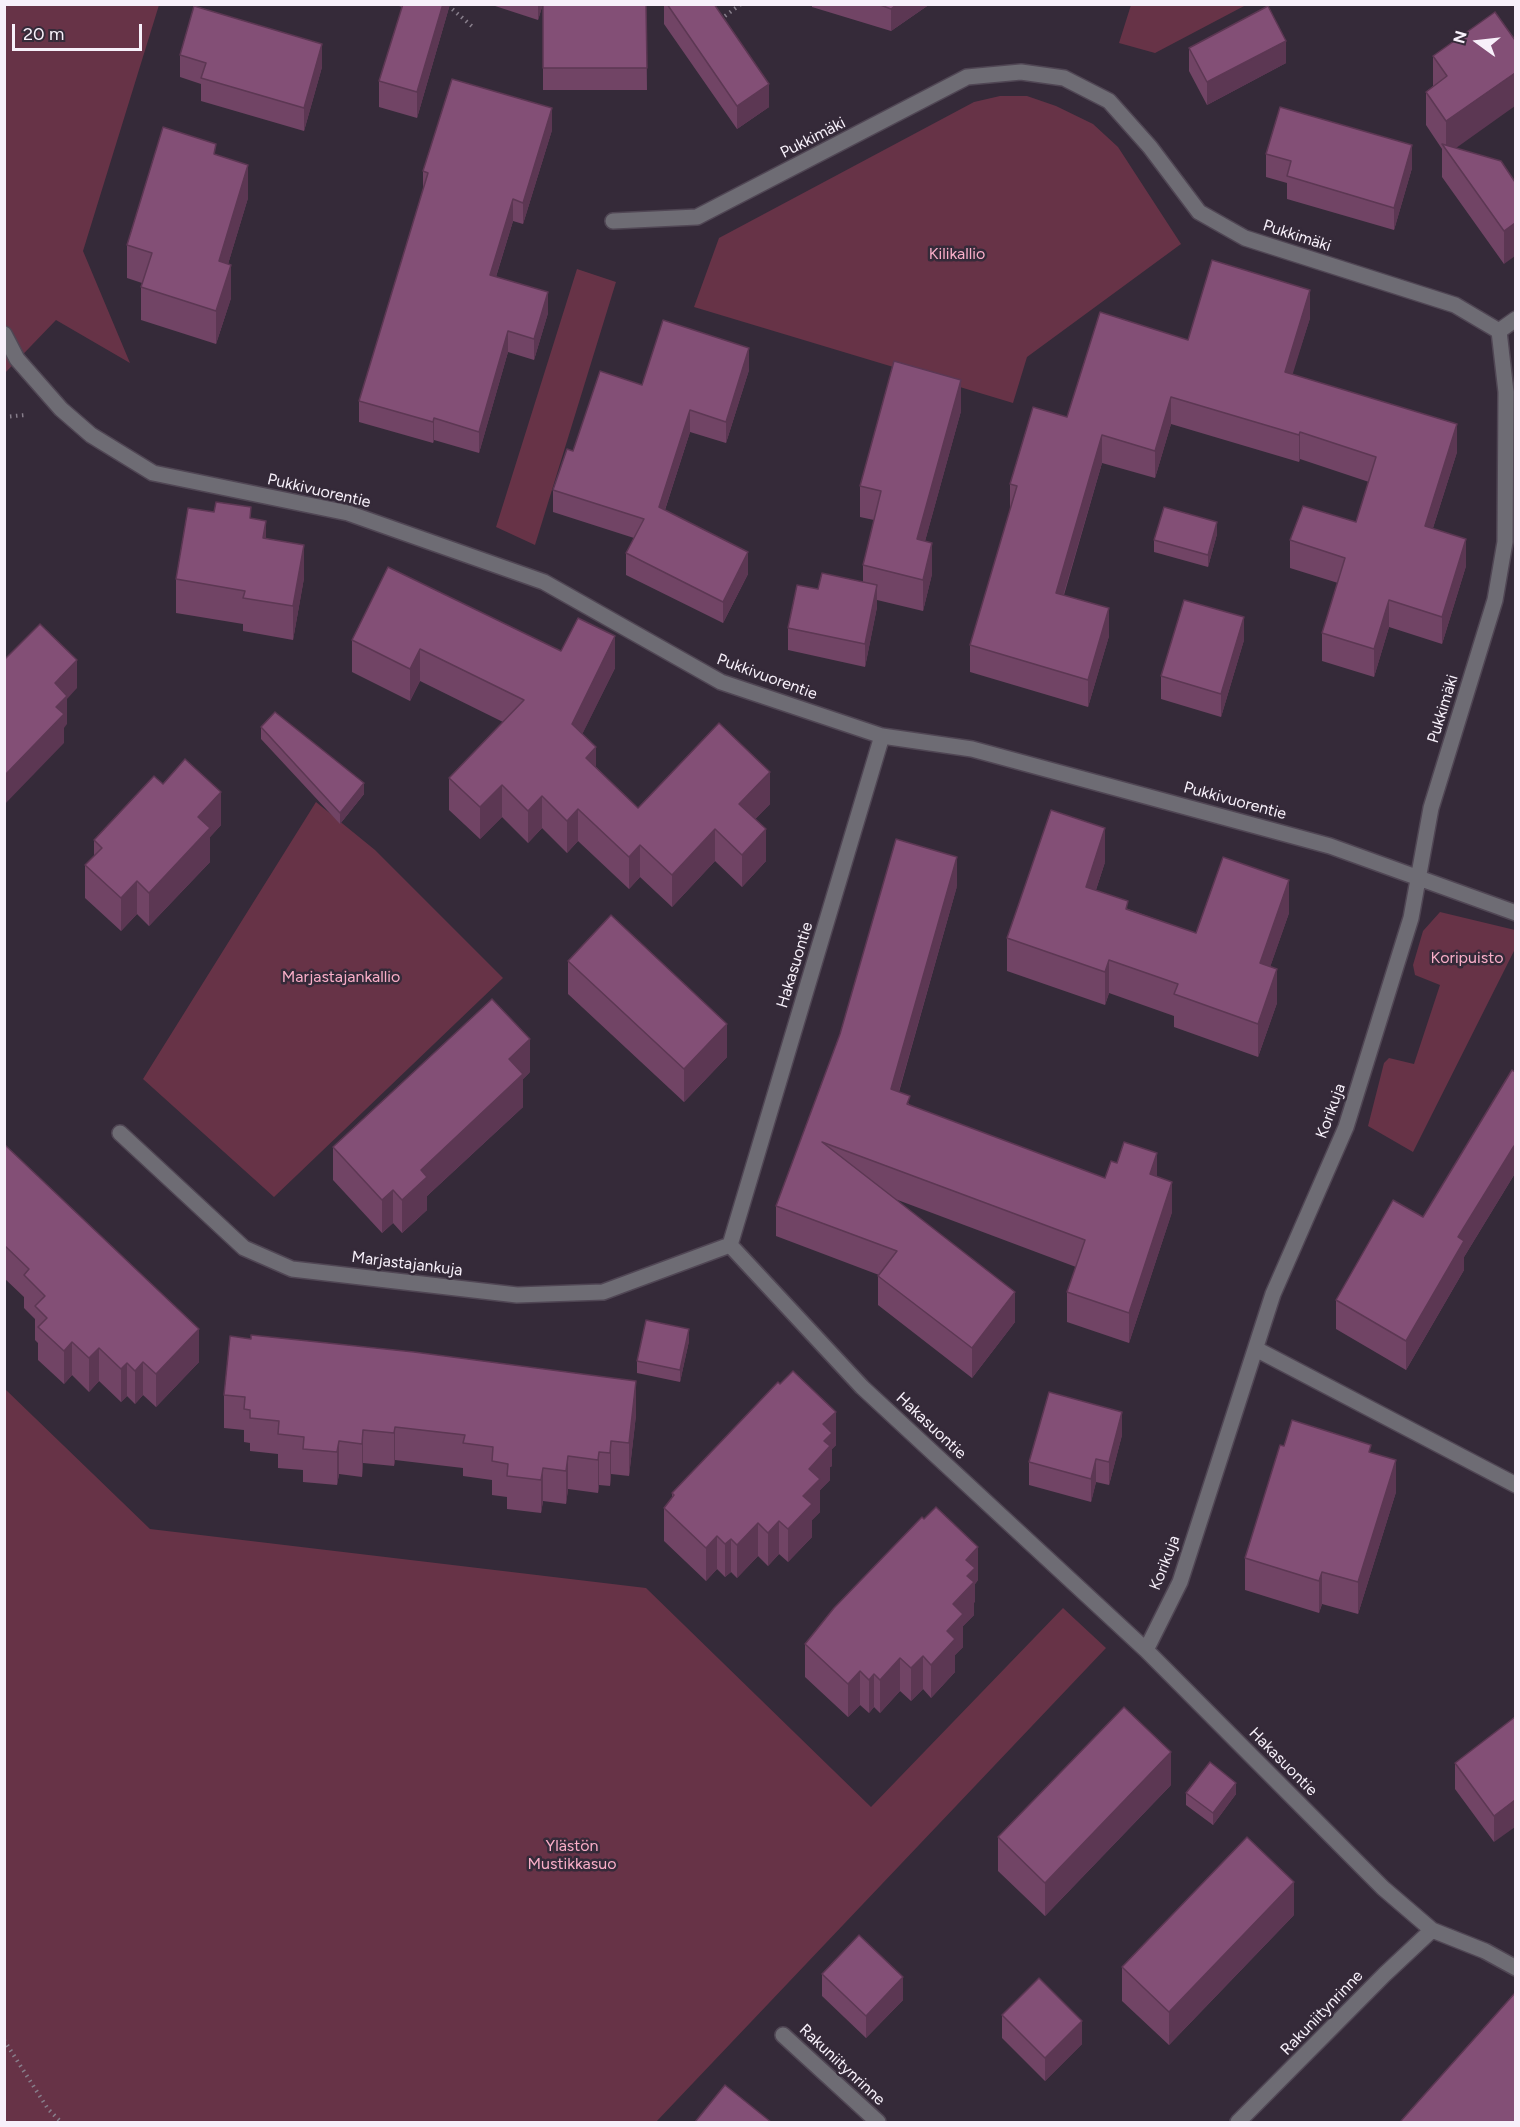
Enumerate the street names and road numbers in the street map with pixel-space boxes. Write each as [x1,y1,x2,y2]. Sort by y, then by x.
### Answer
street label: Pukkimäki [777,113,849,163]
street label: Pukkimäki [1260,216,1334,256]
street label: Pukkivuorentie [265,470,373,512]
street label: Pukkivuorentie [714,650,820,704]
street label: Pukkimäki [1424,672,1462,746]
street label: Pukkivuorentie [1182,778,1288,824]
street label: Hakasuontie [773,920,817,1010]
street label: Korikuja [1312,1081,1350,1141]
street label: Marjastajankuja [350,1248,464,1280]
street label: Hakasuontie [892,1389,970,1463]
street label: Korikuja [1146,1533,1184,1593]
street label: Hakasuontie [1245,1724,1321,1800]
street label: Rakuniitynrinne [1277,1967,1367,2059]
street label: Rakuniitynrinne [795,2020,889,2110]

